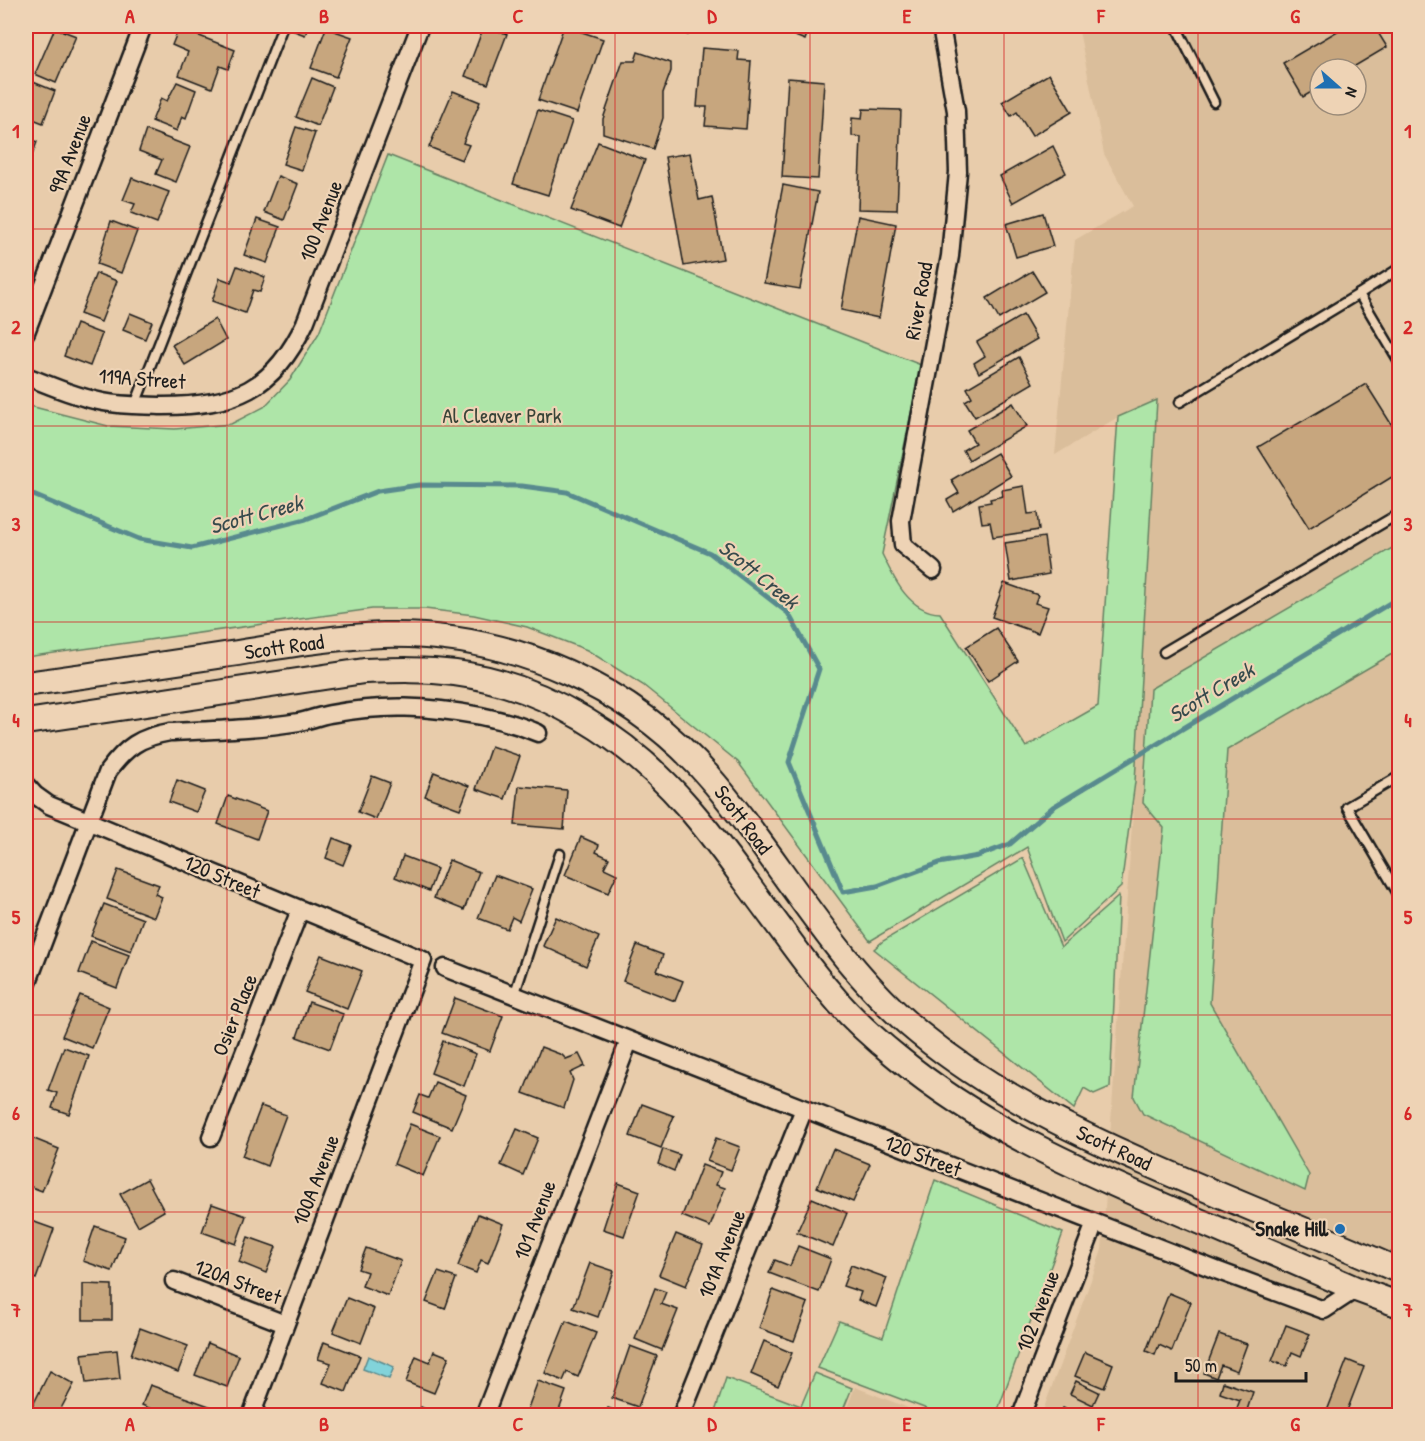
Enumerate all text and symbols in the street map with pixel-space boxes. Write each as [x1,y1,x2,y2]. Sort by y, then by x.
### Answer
text: A [125,2,135,29]
text: B [319,2,329,29]
text: C [513,2,524,29]
text: D [707,2,717,29]
text: E [903,2,912,29]
text: F [1096,2,1106,29]
text: G [1290,2,1300,29]
north arrow [1308,57,1368,117]
text: N [1340,84,1364,101]
street label: 99A Avenue [41,110,98,198]
text: 1 [12,117,20,144]
text: 1 [1404,117,1412,144]
street label: 100 Avenue [292,176,349,265]
street label: River Road [897,260,940,342]
text: 2 [11,313,21,340]
text: 2 [1403,313,1413,340]
street label: 119A Street [98,361,187,396]
park label: Al Cleaver Park [442,401,562,430]
water label: Scott Creek [206,487,307,541]
text: 3 [12,510,21,537]
text: 3 [1404,510,1413,537]
water label: Scott Creek [713,532,807,617]
street label: Scott Road [242,627,326,666]
water label: Scott Creek [1163,654,1261,729]
text: 4 [12,706,20,733]
text: 4 [1404,706,1412,733]
street label: Scott Road [708,779,779,860]
street label: 120 Street [179,847,266,906]
text: 5 [12,903,21,930]
text: 5 [1404,903,1413,930]
street label: Osier Place [205,969,264,1060]
text: 6 [12,1099,20,1126]
text: 6 [1404,1099,1412,1126]
street label: Scott Road [1072,1118,1157,1178]
street label: 120 Street [880,1128,967,1184]
street label: 100A Avenue [285,1130,346,1229]
street label: 101 Avenue [506,1176,563,1264]
street label: 101A Avenue [691,1205,752,1302]
place label: Snake Hill [1255,1214,1329,1243]
marker: Snake Hill [1333,1222,1347,1236]
street label: 120A Street [191,1252,286,1312]
street label: 102 Avenue [1009,1266,1066,1356]
text: 7 [10,1296,21,1323]
text: 7 [1402,1296,1413,1323]
scale bar [1176,1345,1306,1383]
text: 50 m [1185,1353,1217,1378]
text: A [125,1410,135,1437]
text: B [319,1410,329,1437]
text: C [513,1410,524,1437]
text: D [707,1410,717,1437]
text: E [903,1410,912,1437]
text: F [1096,1410,1106,1437]
text: G [1290,1410,1300,1437]

